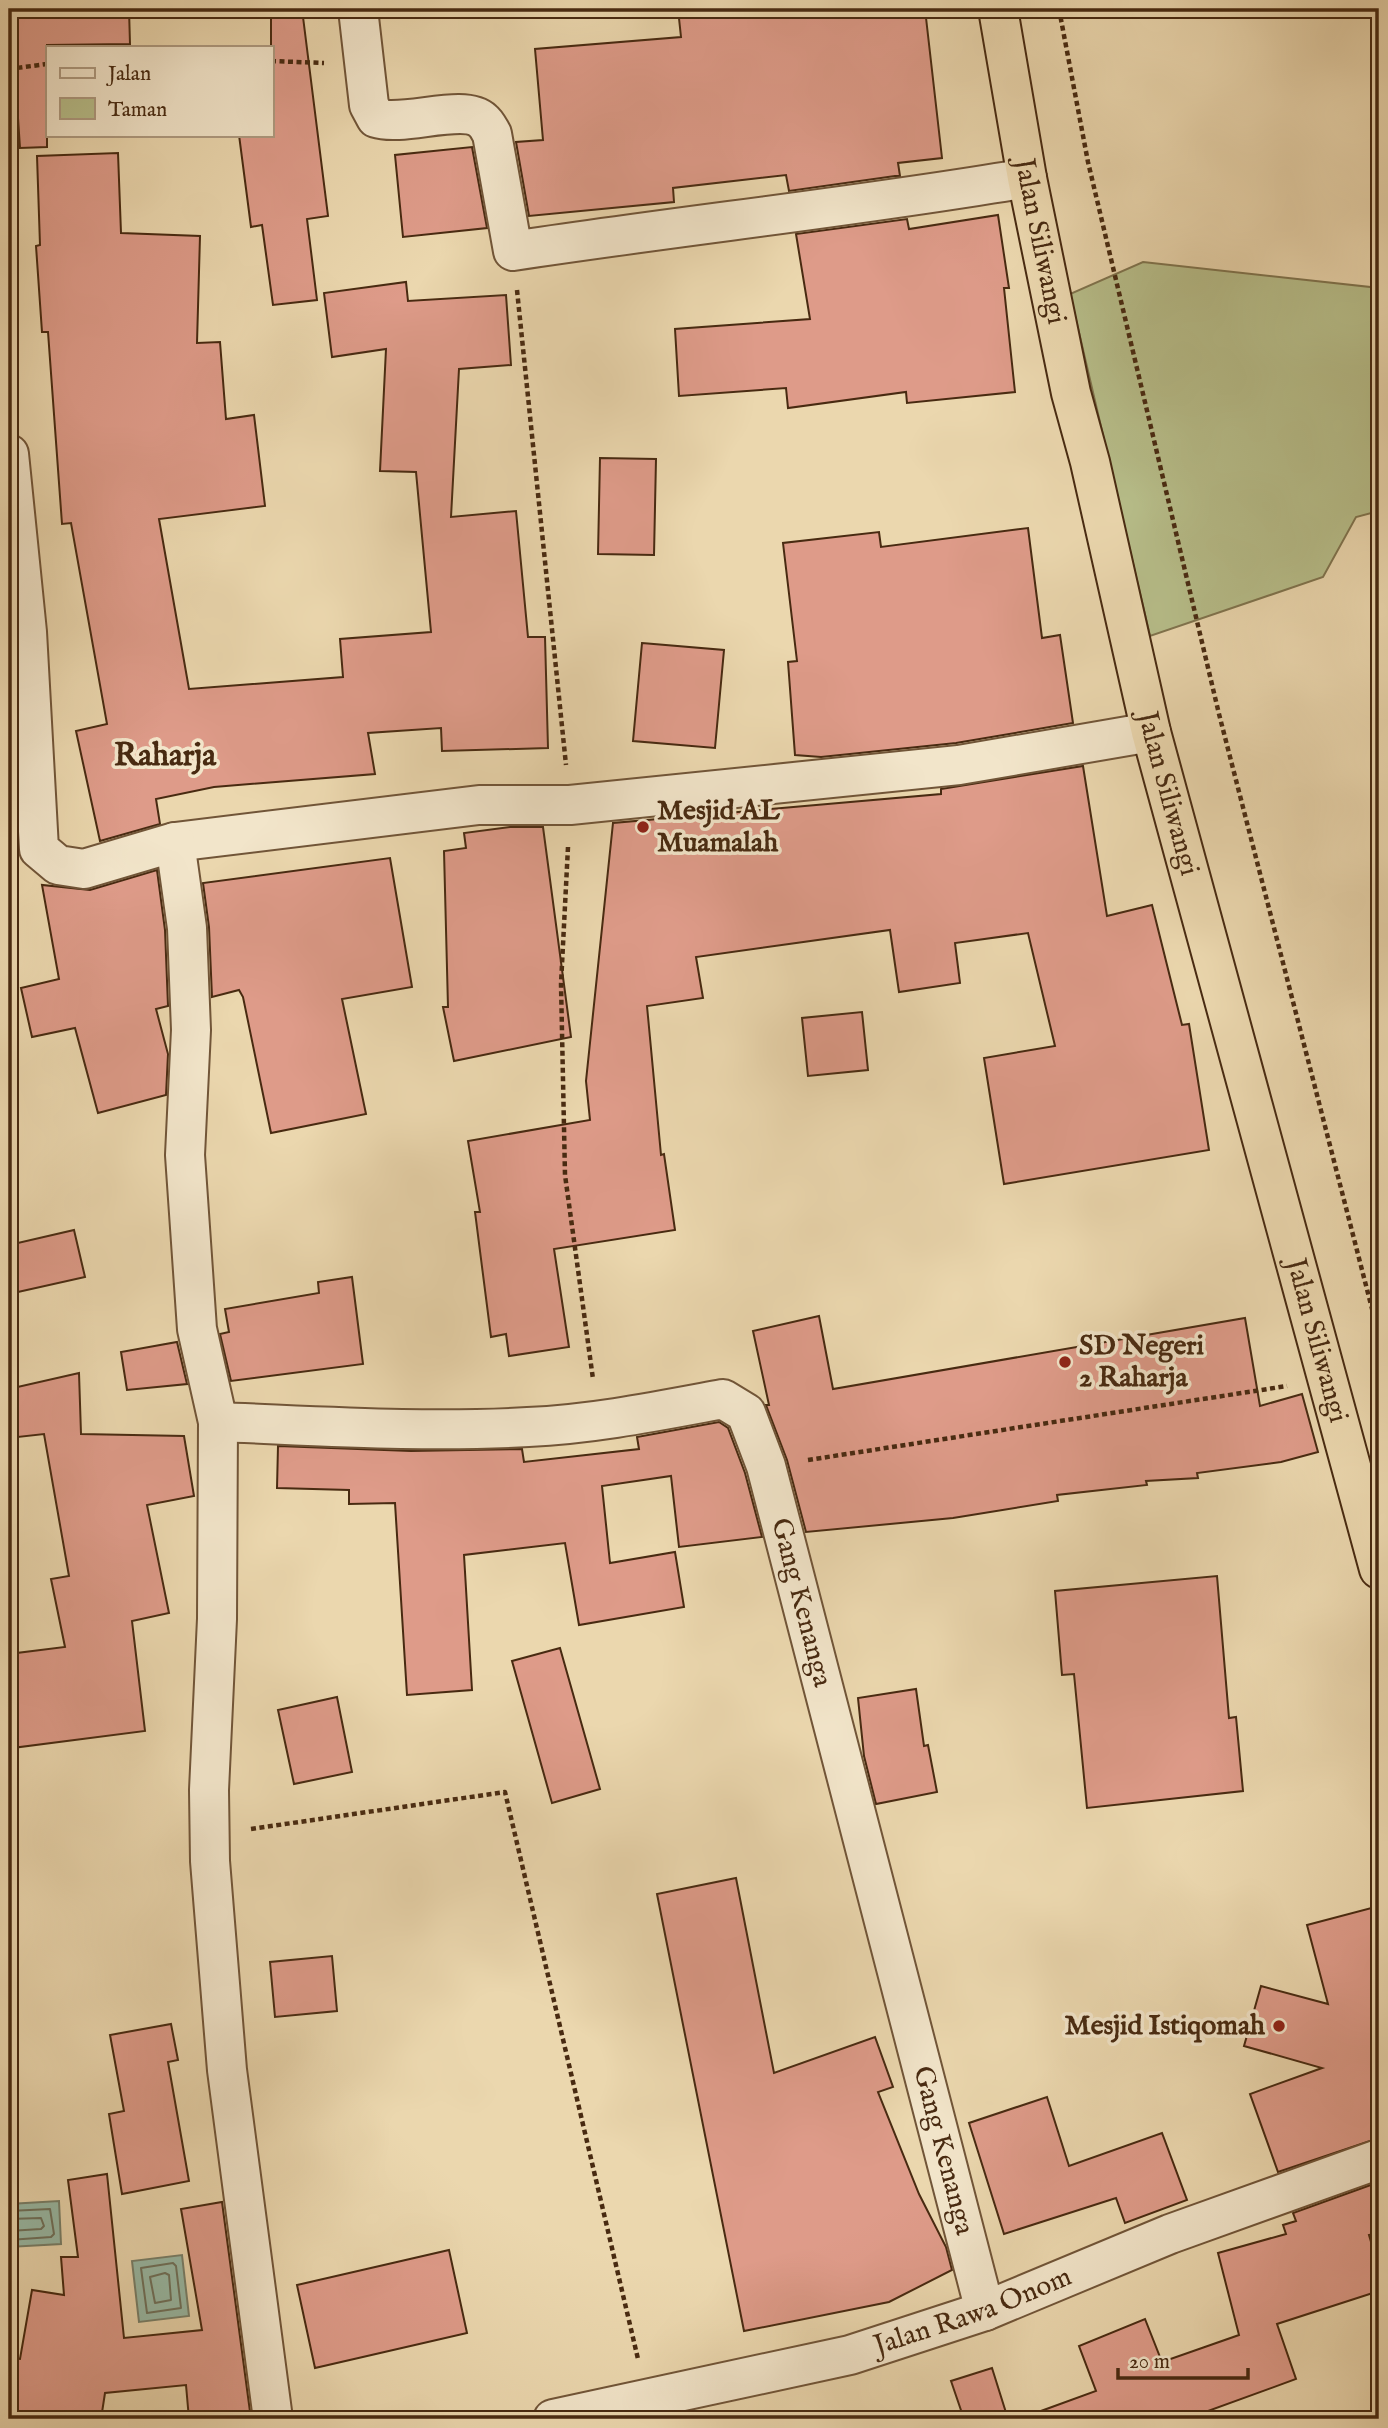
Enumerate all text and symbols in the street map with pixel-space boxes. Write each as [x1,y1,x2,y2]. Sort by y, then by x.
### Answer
legend [46,46,273,136]
text: Jalan [106,61,151,88]
text: Taman [108,97,167,124]
street label: Jalan Siliwangi [1006,153,1074,327]
street label: Jalan Siliwangi [1129,705,1207,879]
district label: Raharja [114,736,217,777]
place label: Mesjid AL Muamalah [657,794,781,861]
marker: Mesjid AL Muamalah [635,819,651,835]
street label: Jalan Siliwangi [1277,1252,1356,1426]
place label: SD Negeri 2 Raharja [1079,1329,1205,1396]
marker: SD Negeri 2 Raharja [1057,1354,1073,1370]
street label: Gang Kenanga [763,1514,840,1692]
place label: Mesjid Istiqomah [1065,2009,1266,2044]
marker: Mesjid Istiqomah [1271,2018,1287,2034]
street label: Gang Kenanga [905,2062,982,2239]
street label: Jalan Rawa Onom [867,2259,1077,2364]
scale bar [1118,2337,1248,2381]
text: 20 m [1129,2349,1170,2376]

